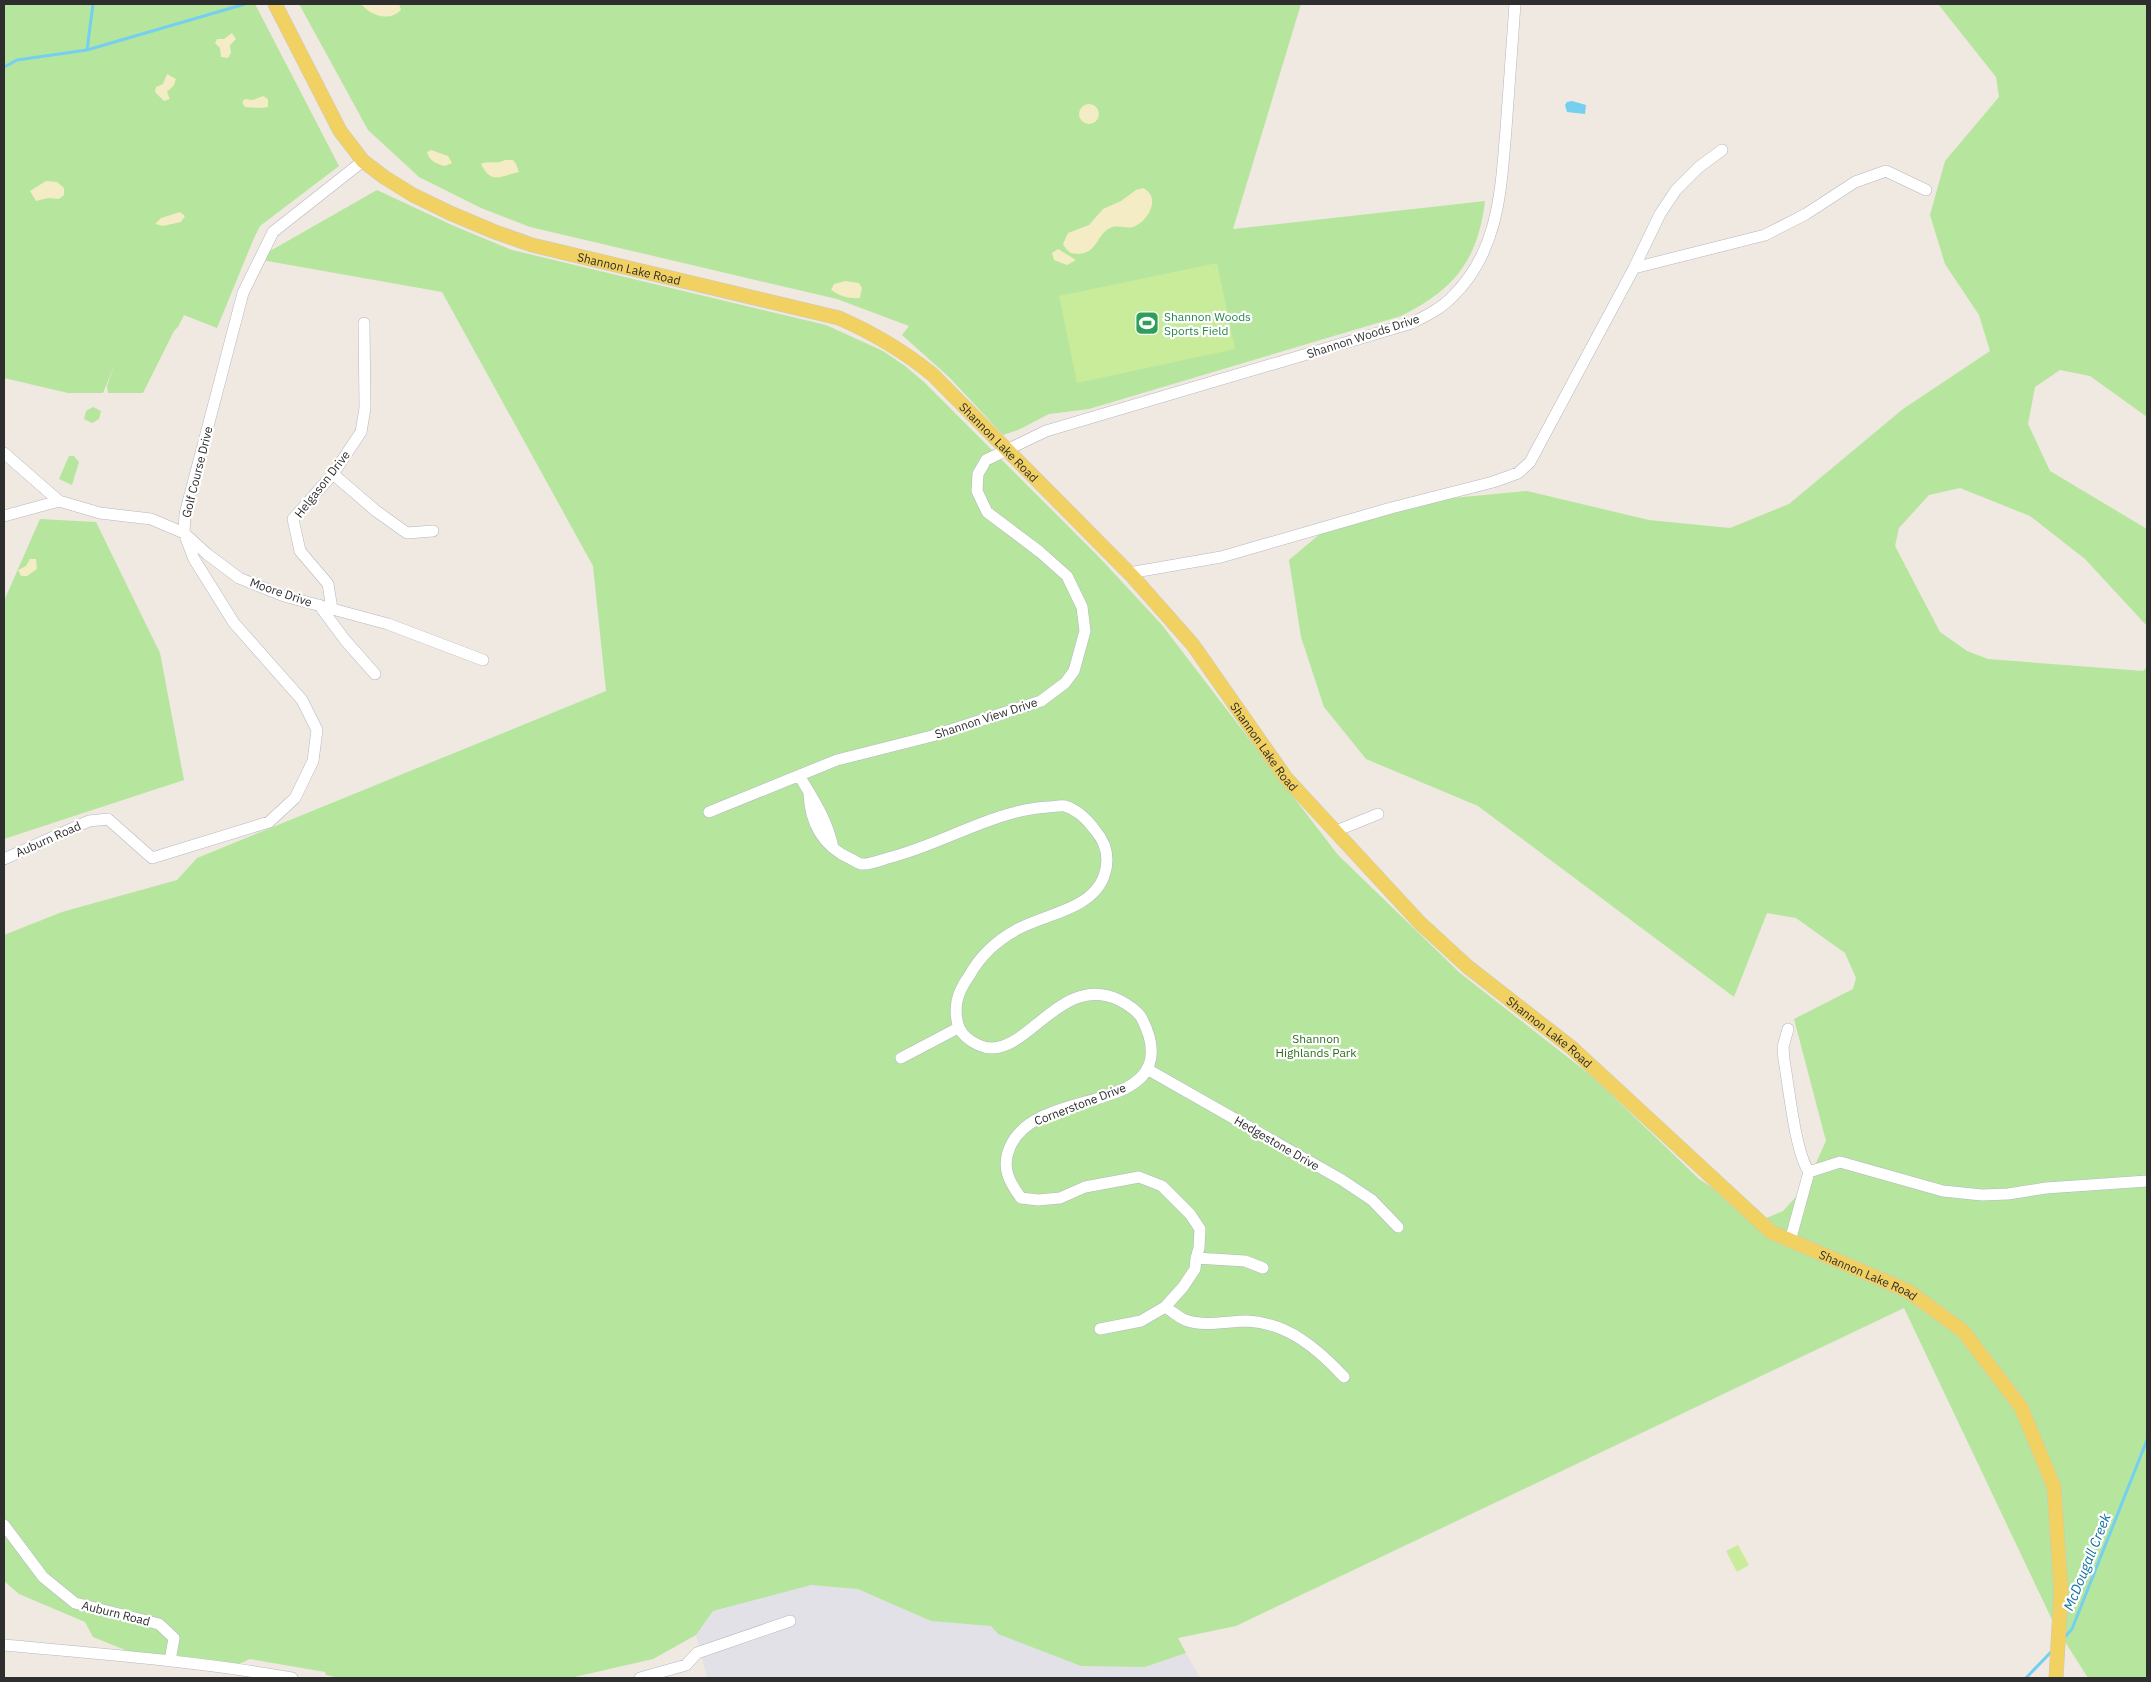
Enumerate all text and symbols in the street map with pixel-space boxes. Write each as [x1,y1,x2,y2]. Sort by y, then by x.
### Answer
street label: Shannon Lake Road [576,249,682,288]
place label: Shannon Woods Sports Field [1164,309,1251,338]
sports icon: Shannon Woods Sports Field [1134,310,1160,336]
street label: Shannon Woods Drive [1305,311,1422,361]
street label: Shannon Lake Road [957,399,1042,485]
street label: Golf Course Drive [178,424,216,519]
street label: Helgason Drive [291,447,353,521]
street label: Moore Drive [248,574,314,610]
street label: Shannon View Drive [933,694,1040,742]
street label: Shannon Lake Road [1228,699,1301,794]
street label: Auburn Road [13,818,83,860]
street label: Shannon Lake Road [1504,993,1596,1071]
park label: Shannon Highlands Park [1275,1031,1357,1060]
street label: Cornerstone Drive [1032,1079,1128,1128]
street label: Hedgestone Drive [1232,1113,1323,1174]
street label: Shannon Lake Road [1817,1246,1921,1303]
water label: McDougall Creek [2059,1510,2115,1613]
street label: Auburn Road [80,1597,152,1629]

